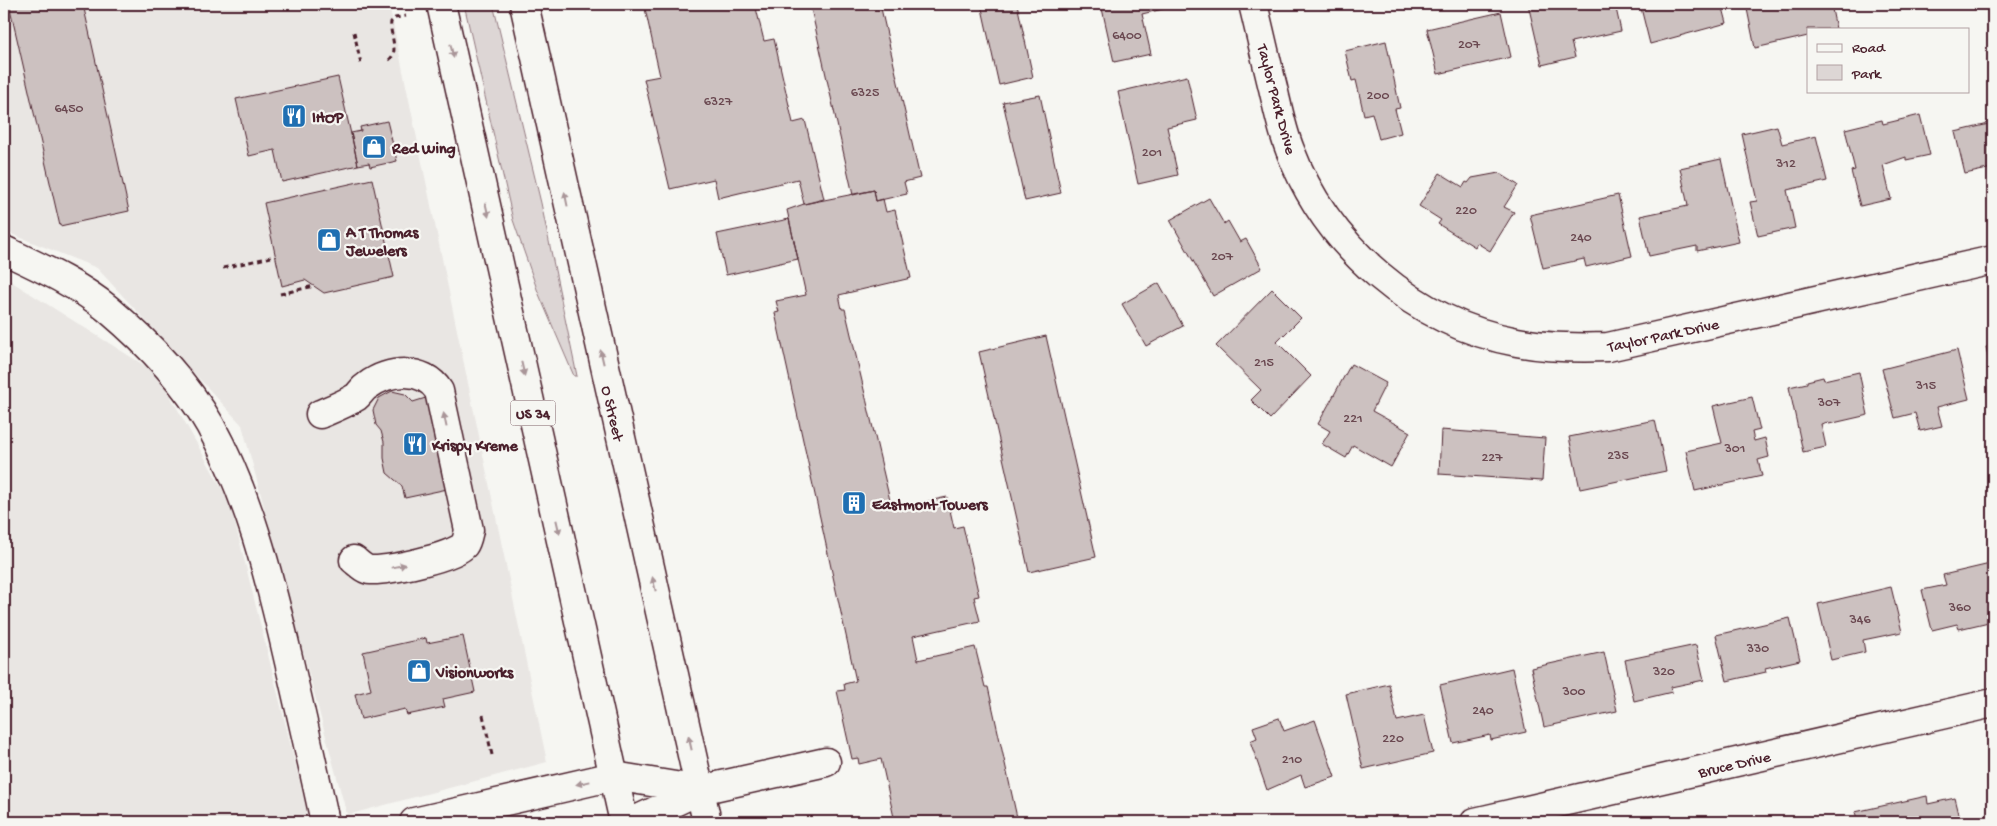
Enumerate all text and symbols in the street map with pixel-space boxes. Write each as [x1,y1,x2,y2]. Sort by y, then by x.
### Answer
house number: 6400 [1112,28,1142,45]
legend [1807,28,1970,92]
house number: 207 [1458,37,1481,54]
text: Road [1852,40,1886,58]
street label: Taylor Park Drive [1251,42,1299,158]
one-way arrow [448,44,456,59]
text: Park [1851,66,1882,84]
house number: 6325 [851,85,879,102]
house number: 200 [1367,88,1389,105]
house number: 6327 [704,94,733,111]
house number: 6450 [54,101,84,118]
restaurant icon: IHOP [281,103,307,129]
place label: IHOP [312,110,345,129]
shop icon: Red Wing [361,134,387,160]
place label: Red Wing [391,141,456,160]
house number: 201 [1142,145,1162,162]
house number: 312 [1775,156,1796,173]
one-way arrow [562,190,570,206]
one-way arrow [483,202,491,217]
house number: 220 [1455,203,1477,220]
place label: A T Thomas Jewelers [345,225,419,262]
shop icon: A T Thomas Jewelers [316,227,342,253]
house number: 240 [1570,230,1592,247]
house number: 207 [1211,249,1234,266]
street label: Taylor Park Drive [1605,316,1722,359]
one-way arrow [598,350,606,365]
house number: 215 [1254,355,1274,372]
one-way arrow [519,361,527,376]
house number: 315 [1915,378,1936,395]
street label: O Street [595,384,626,445]
house number: 307 [1817,395,1841,412]
road number: US 34 [510,400,556,426]
house number: 221 [1343,411,1363,428]
one-way arrow [441,413,449,428]
restaurant icon: Krispy Kreme [402,431,428,457]
place label: Krispy Kreme [431,438,518,457]
house number: 301 [1724,441,1745,458]
house number: 235 [1607,448,1629,465]
house number: 227 [1481,450,1503,467]
building icon: Eastmont Towers [841,490,867,516]
place label: Eastmont Towers [872,497,989,516]
one-way arrow [554,520,562,535]
one-way arrow [392,562,407,570]
one-way arrow [649,576,657,592]
house number: 360 [1948,600,1971,617]
house number: 346 [1849,612,1871,629]
house number: 330 [1746,641,1769,658]
shop icon: Visionworks [406,658,432,684]
house number: 320 [1652,664,1675,681]
place label: Visionworks [435,665,514,684]
house number: 300 [1561,684,1586,701]
house number: 240 [1472,703,1494,720]
house number: 220 [1382,731,1404,748]
one-way arrow [685,734,693,750]
street label: Bruce Drive [1696,749,1774,784]
house number: 210 [1282,752,1302,769]
one-way arrow [576,779,591,787]

